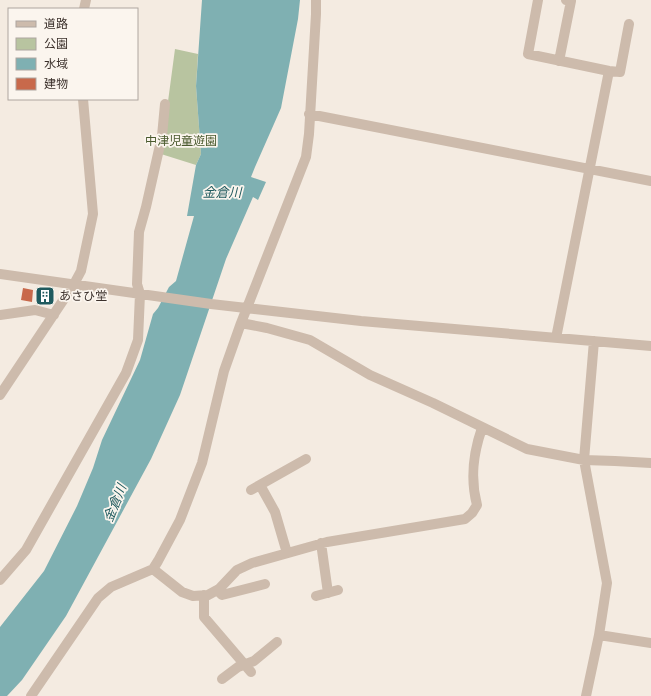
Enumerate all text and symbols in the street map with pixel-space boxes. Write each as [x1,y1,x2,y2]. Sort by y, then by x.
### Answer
legend [8,8,138,100]
text: 道路 [44,16,68,32]
text: 公園 [44,36,68,52]
text: 水域 [44,56,68,72]
text: 建物 [44,76,68,92]
park label: 中津児童遊園 [145,133,217,149]
water label: 金倉川 [202,184,243,201]
building icon: あさひ堂 [34,285,56,307]
place label: あさひ堂 [59,288,107,304]
water label: 金倉川 [100,480,131,524]

